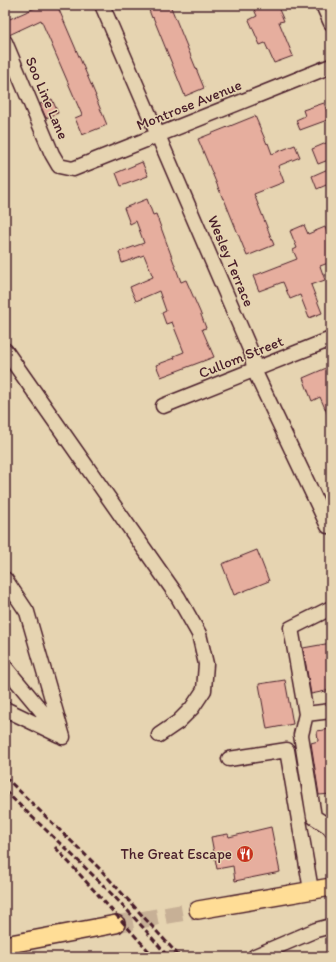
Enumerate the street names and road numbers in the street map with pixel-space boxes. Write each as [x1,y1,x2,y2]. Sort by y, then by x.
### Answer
street label: Soo Line Lane [22,54,72,142]
street label: Montrose Avenue [134,76,244,134]
street label: Wesley Terrace [204,213,258,309]
street label: Cullom Street [196,332,286,382]

